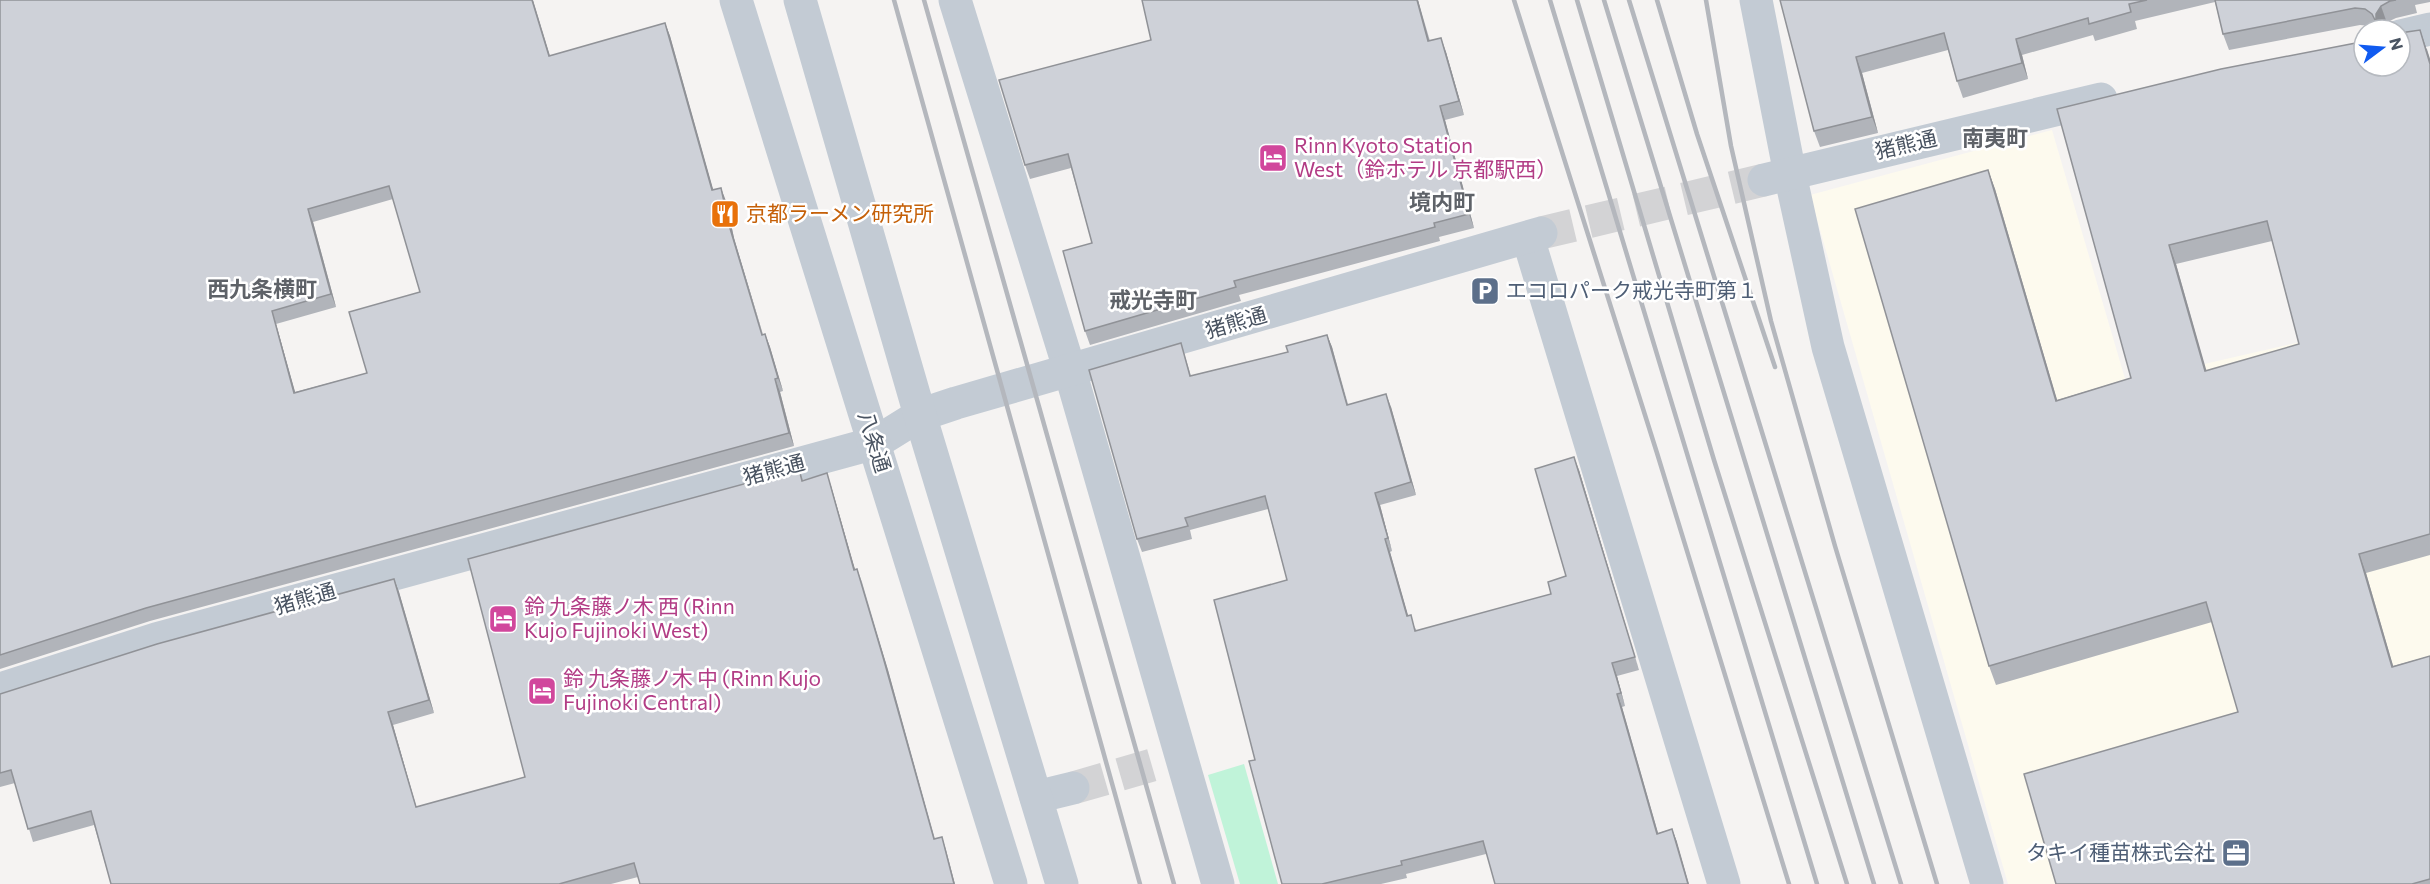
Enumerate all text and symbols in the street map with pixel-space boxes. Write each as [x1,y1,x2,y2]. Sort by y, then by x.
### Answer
north arrow [2352,18,2412,78]
text: N [2386,35,2408,52]
street label: 猪熊通 [1872,124,1939,163]
district label: 南夷町 [1962,124,2028,151]
place label: Rinn Kyoto Station West（鈴ホテル 京都駅西） [1294,132,1557,181]
hotel icon: Rinn Kyoto Station West（鈴ホテル 京都駅西） [1257,142,1289,174]
district label: 境内町 [1409,188,1475,215]
restaurant icon: 京都ラーメン研究所 [709,198,741,230]
place label: 京都ラーメン研究所 [746,200,934,225]
district label: 西九条横町 [207,275,317,302]
parking icon: エコロパーク戒光寺町第１ [1469,275,1501,307]
place label: エコロパーク戒光寺町第１ [1506,277,1758,302]
district label: 戒光寺町 [1109,286,1197,313]
street label: 猪熊通 [1202,301,1269,342]
street label: 八条通 [854,408,897,475]
street label: 猪熊通 [740,448,807,489]
street label: 猪熊通 [271,577,338,618]
place label: 鈴 九条藤ノ木 西 (Rinn Kujo Fujinoki West) [524,593,735,642]
hotel icon: 鈴 九条藤ノ木 西 (Rinn Kujo Fujinoki West) [487,603,519,635]
place label: 鈴 九条藤ノ木 中 (Rinn Kujo Fujinoki Central) [563,665,821,714]
hotel icon: 鈴 九条藤ノ木 中 (Rinn Kujo Fujinoki Central) [526,675,558,707]
office icon: タキイ種苗株式会社 [2220,837,2252,869]
place label: タキイ種苗株式会社 [2026,839,2215,864]

